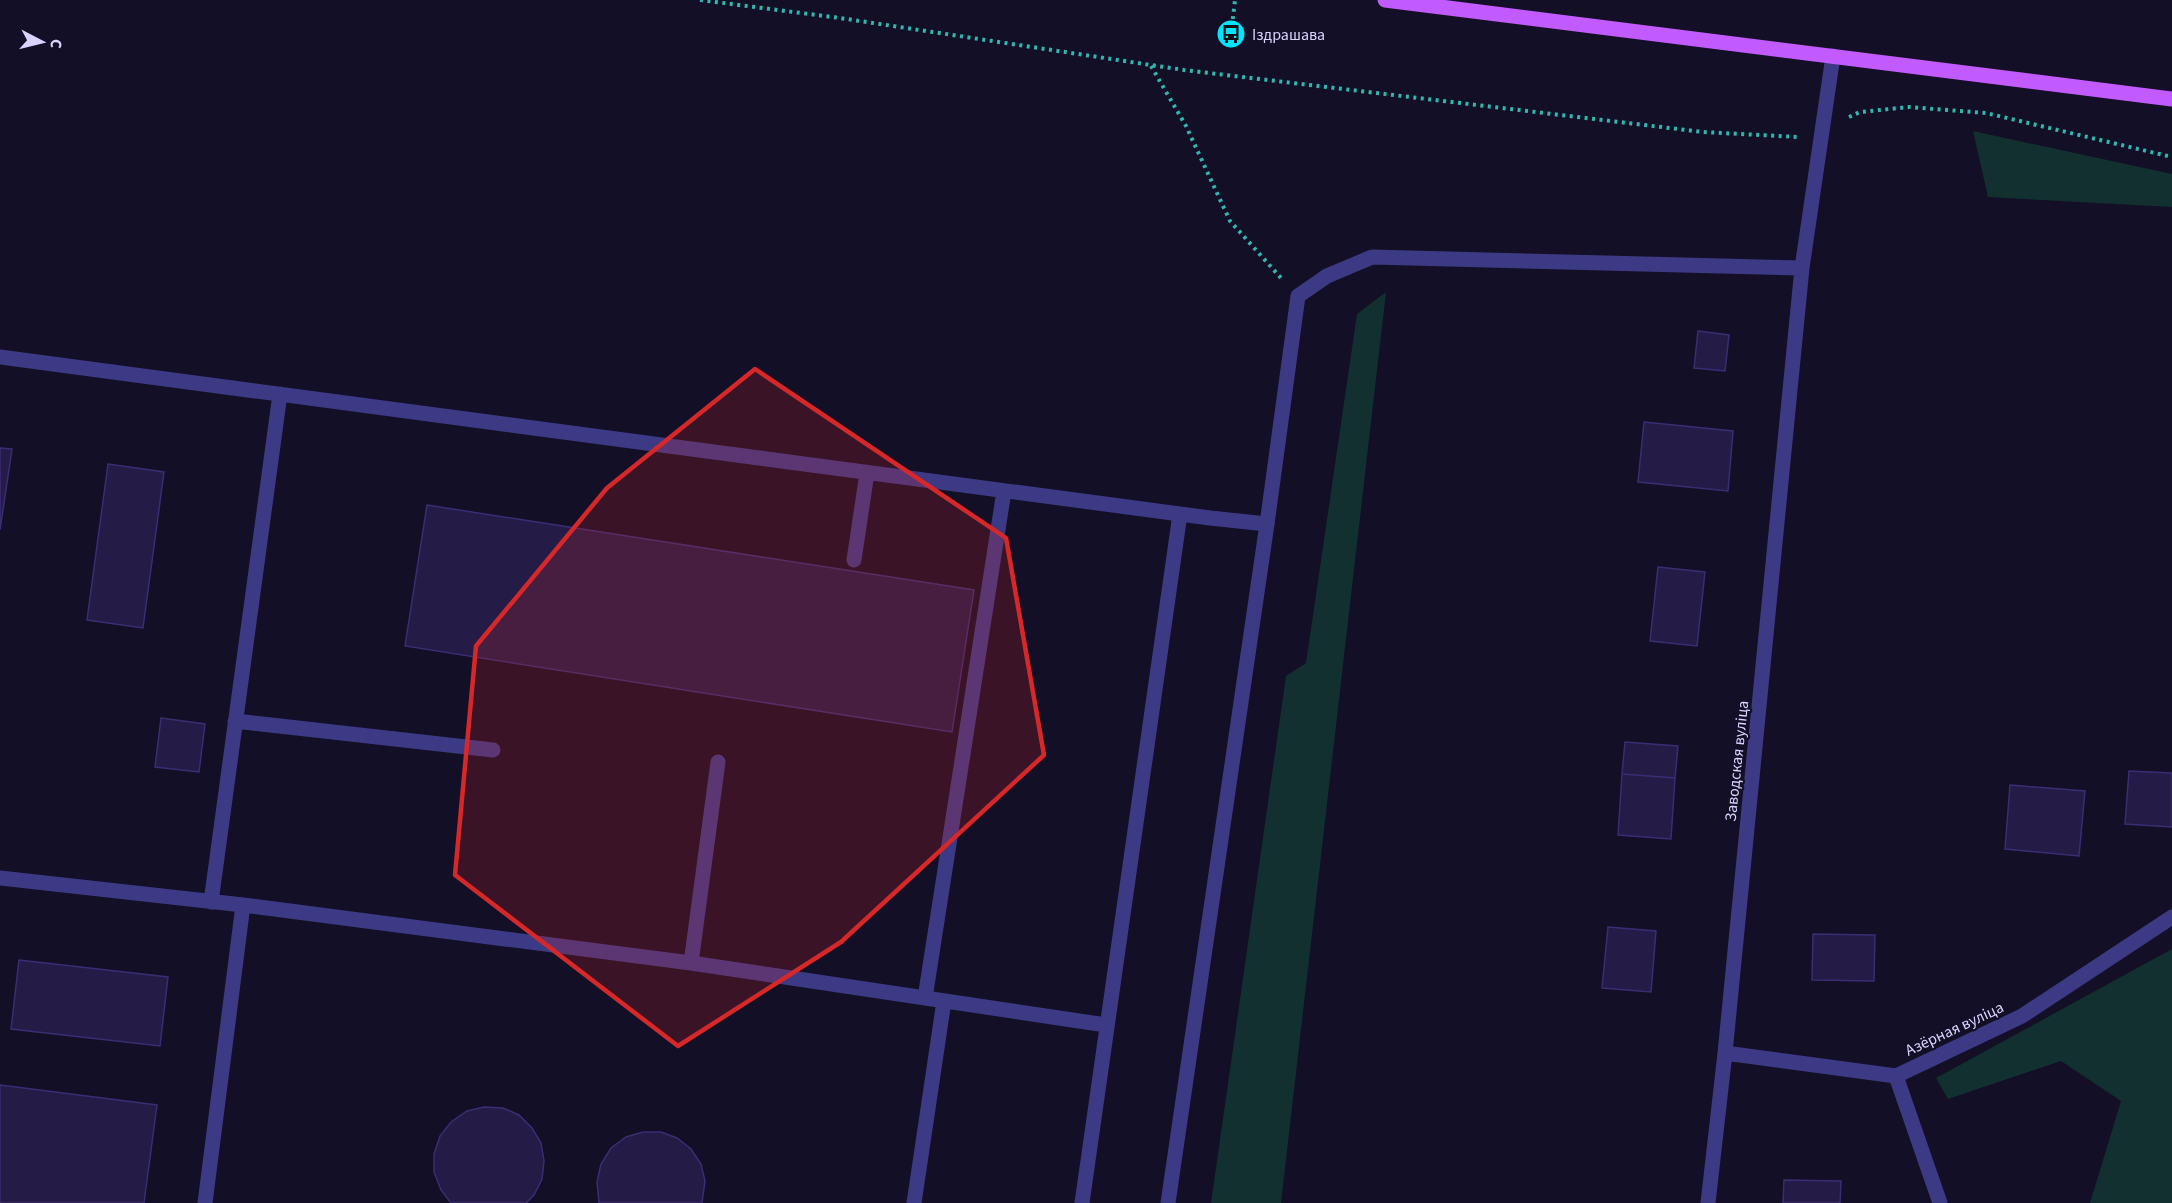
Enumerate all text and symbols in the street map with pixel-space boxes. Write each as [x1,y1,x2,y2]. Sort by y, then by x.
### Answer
north arrow [12,12,72,72]
bus stop icon: Іздрашава [1215,18,1247,50]
place label: Іздрашава [1252,24,1325,46]
text: С [44,38,67,50]
street label: Заводская вуліца [1720,699,1754,823]
street label: Азёрная вуліца [1902,996,2007,1061]

